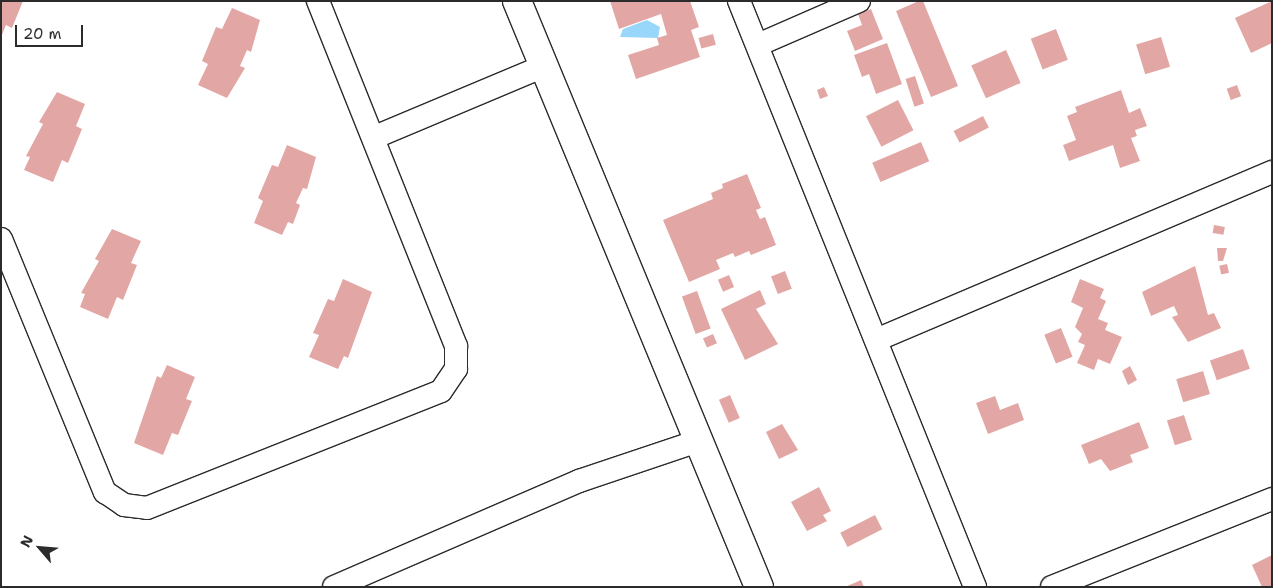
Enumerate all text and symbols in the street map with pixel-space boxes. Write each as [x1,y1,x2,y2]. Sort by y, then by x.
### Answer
scale bar [18,15,85,47]
text: 20 m [23,24,62,44]
north arrow [15,523,65,573]
text: N [16,532,37,550]

